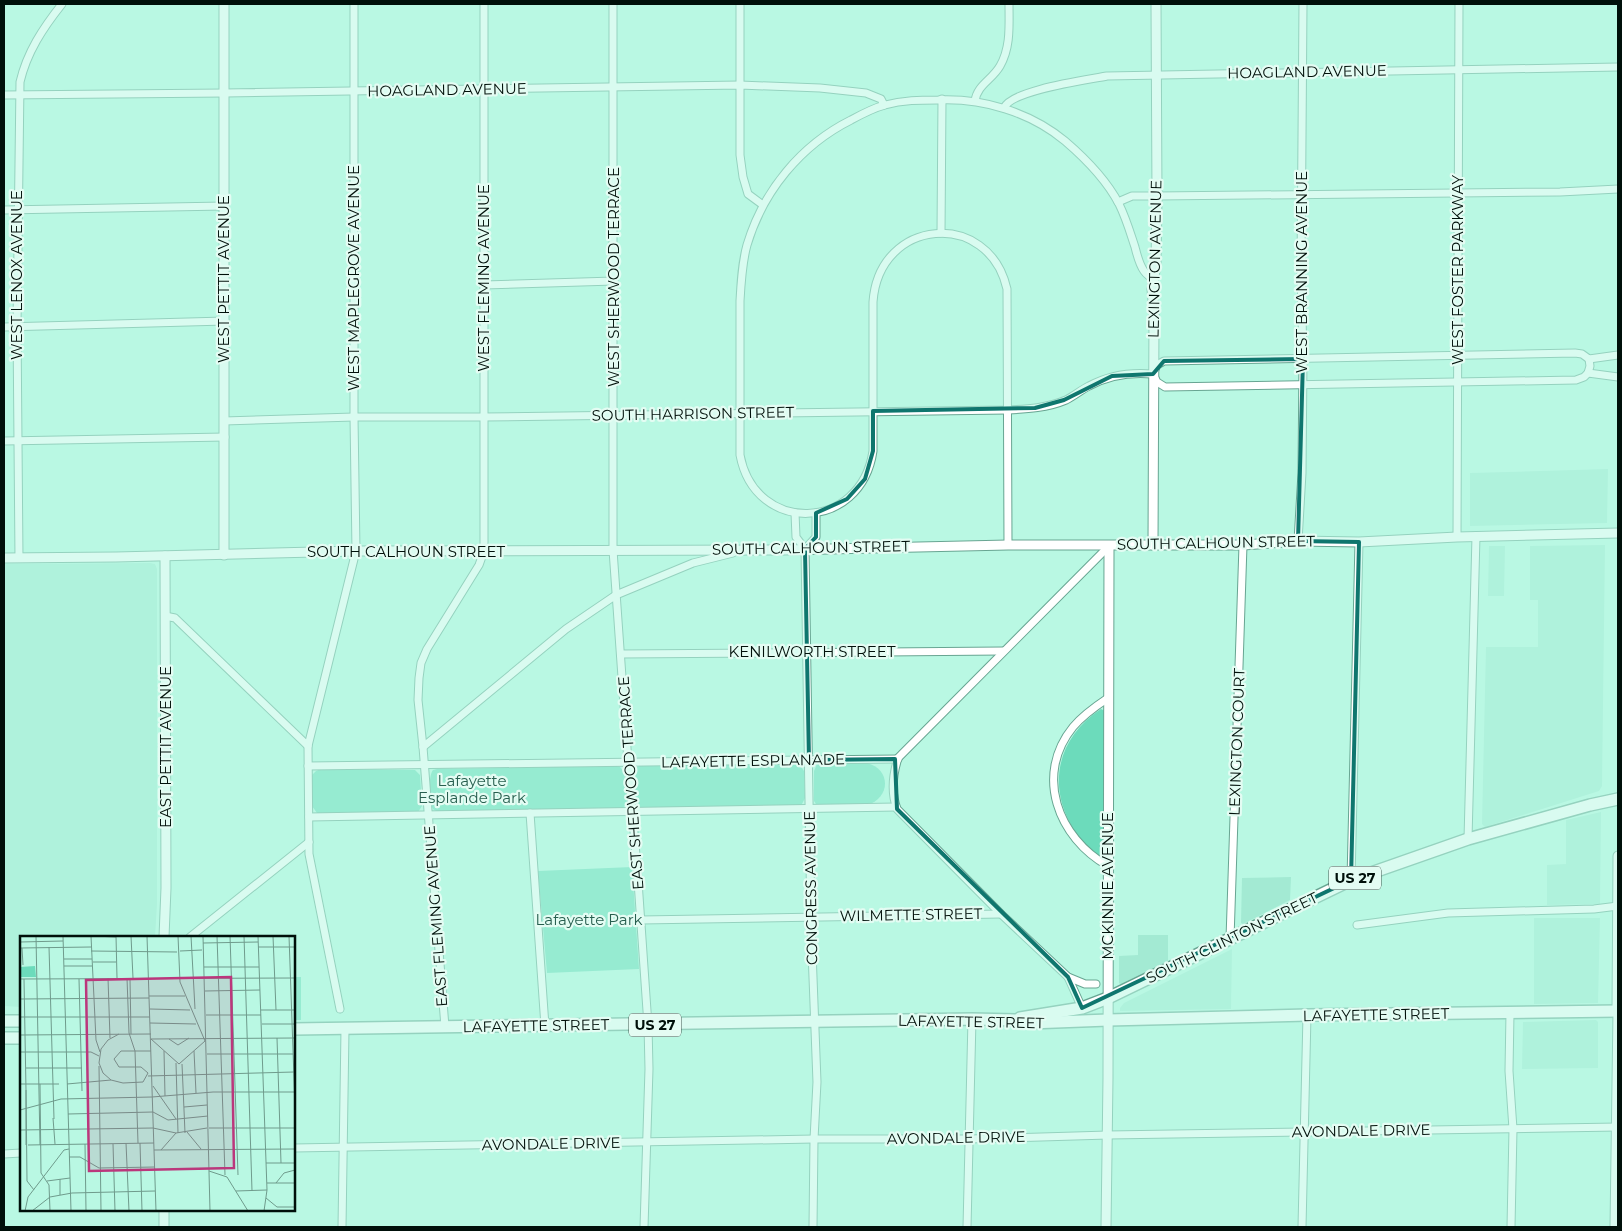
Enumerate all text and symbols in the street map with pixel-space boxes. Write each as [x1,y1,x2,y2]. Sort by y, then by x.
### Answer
street label: HOAGLAND AVENUE [1227,61,1387,82]
street label: HOAGLAND AVENUE [367,79,527,100]
street label: WEST MAPLEGROVE AVENUE [344,165,363,391]
street label: WEST SHERWOOD TERRACE [604,167,623,387]
street label: WEST BRANNING AVENUE [1292,171,1311,373]
street label: WEST FOSTER PARKWAY [1448,175,1467,365]
street label: LEXINGTON AVENUE [1144,180,1165,338]
street label: WEST FLEMING AVENUE [474,184,493,372]
street label: WEST LENOX AVENUE [7,190,26,360]
street label: WEST PETTIT AVENUE [214,195,233,363]
street label: SOUTH HARRISON STREET [592,402,795,425]
street label: SOUTH CALHOUN STREET [1117,531,1316,554]
street label: SOUTH CALHOUN STREET [712,536,911,559]
street label: SOUTH CALHOUN STREET [307,542,505,561]
street label: KENILWORTH STREET [728,642,896,661]
street label: EAST PETTIT AVENUE [156,666,175,828]
street label: LEXINGTON COURT [1224,667,1249,816]
street label: EAST SHERWOOD TERRACE [614,676,647,891]
street label: LAFAYETTE ESPLANADE [661,749,845,772]
park label: Lafayette Esplande Park [418,771,526,807]
street label: CONGRESS AVENUE [800,811,821,965]
street label: MCKINNIE AVENUE [1098,812,1117,960]
street label: EAST FLEMING AVENUE [420,825,451,1007]
road number: US 27 [1329,866,1381,890]
street label: SOUTH CLINTON STREET [1143,887,1321,987]
street label: WILMETTE STREET [839,904,983,925]
park label: Lafayette Park [535,910,643,929]
inset map [20,936,295,1211]
street label: LAFAYETTE STREET [1303,1004,1450,1025]
street label: LAFAYETTE STREET [898,1011,1045,1032]
road number: US 27 [629,1014,681,1036]
street label: LAFAYETTE STREET [463,1015,610,1036]
street label: AVONDALE DRIVE [1291,1120,1431,1141]
street label: AVONDALE DRIVE [886,1127,1026,1148]
street label: AVONDALE DRIVE [481,1133,621,1154]

